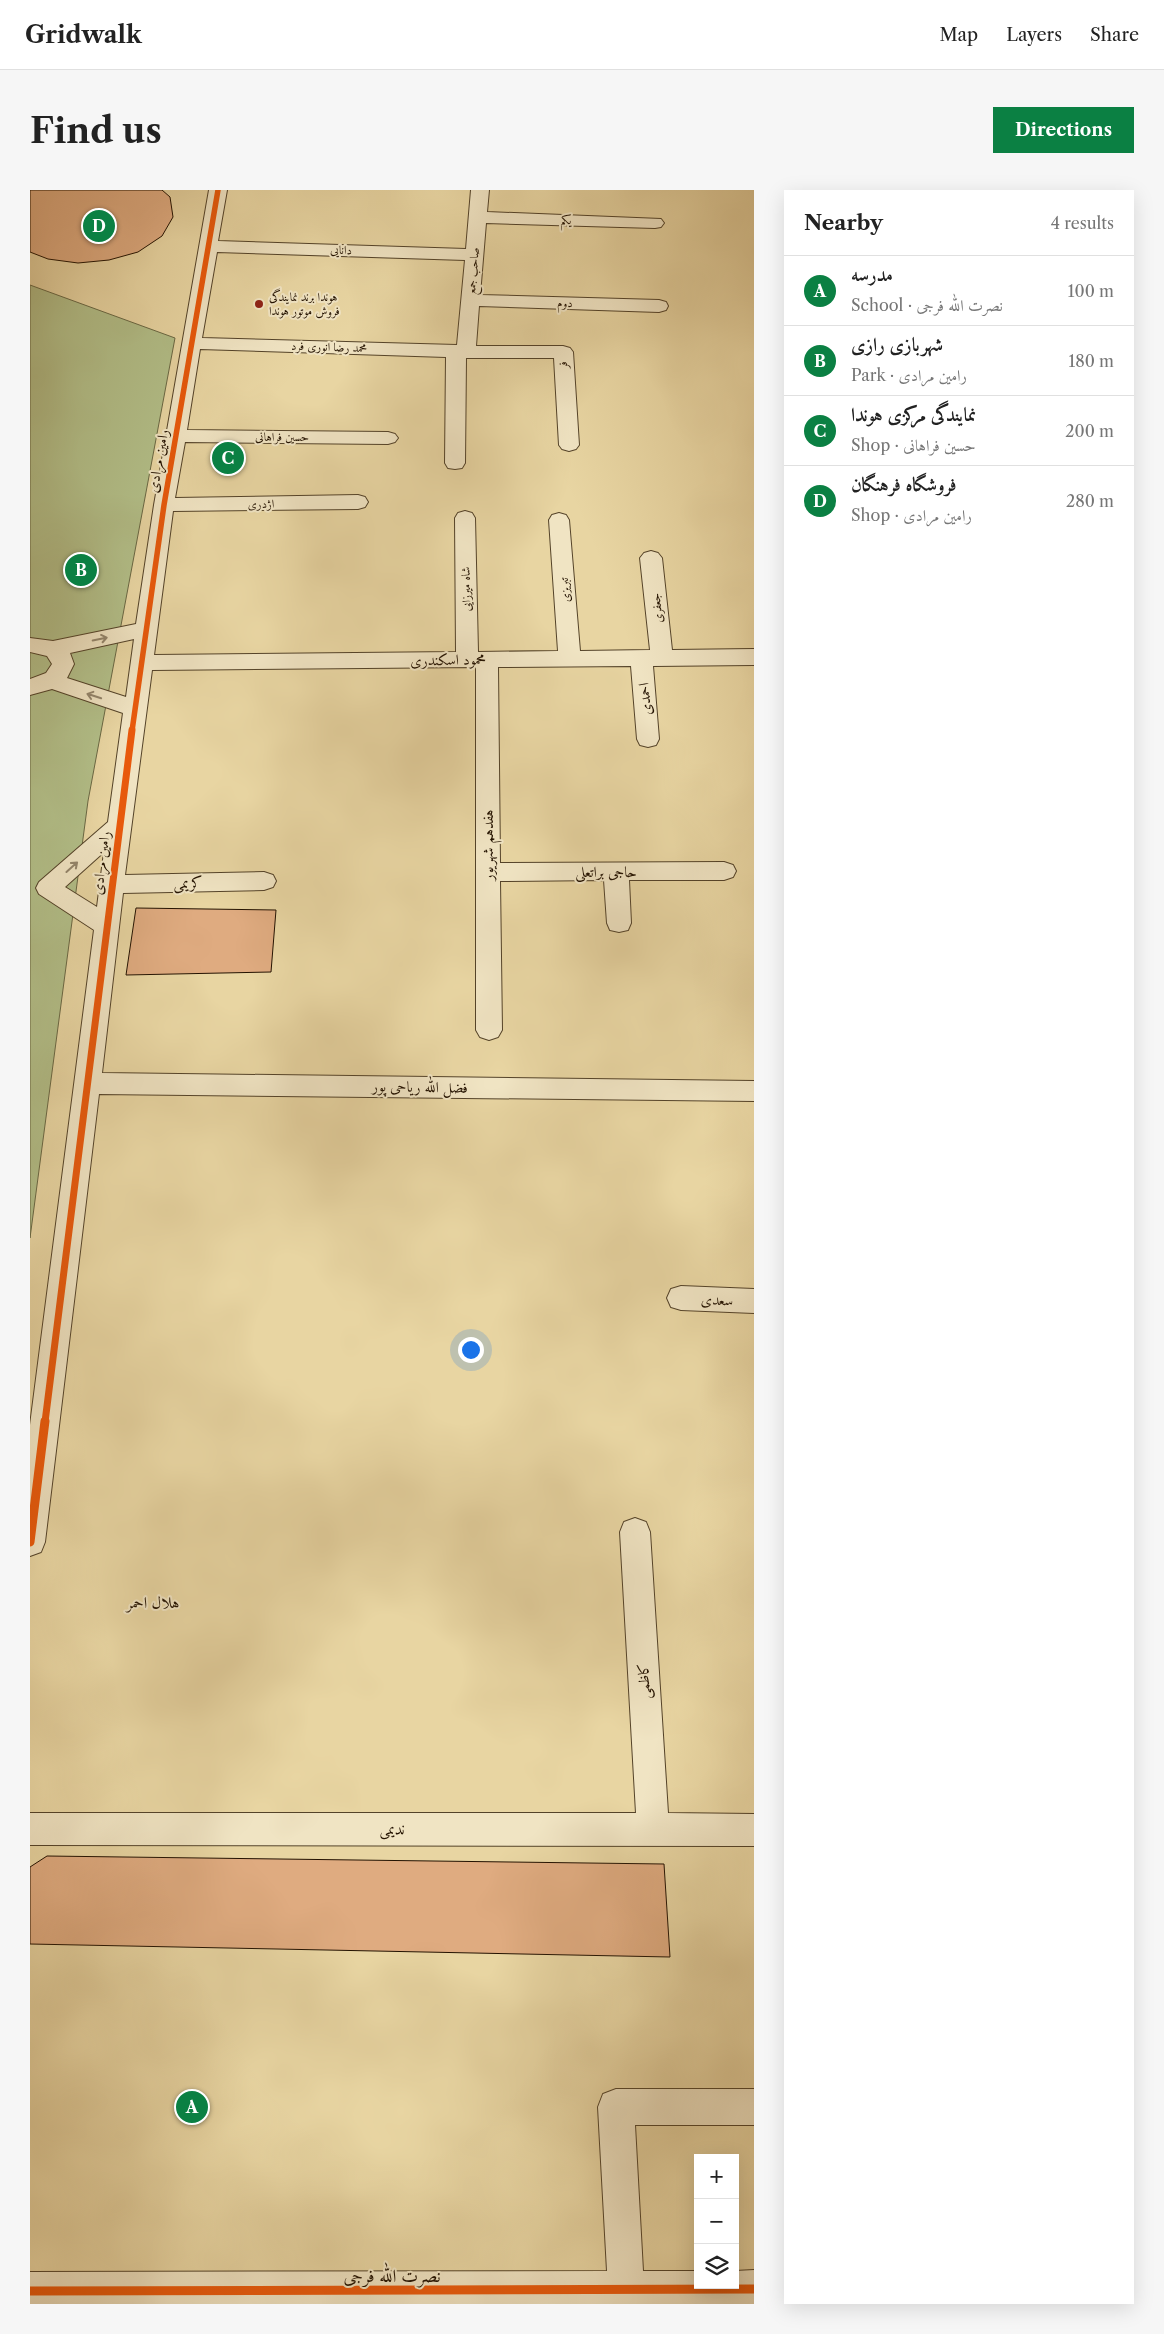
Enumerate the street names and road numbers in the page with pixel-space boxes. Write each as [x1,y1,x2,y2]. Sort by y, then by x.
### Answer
street label: یکم [560,212,572,231]
street label: دانایی [330,242,352,258]
street label: صاحب جمع [463,247,486,296]
street label: دوم [557,295,573,314]
street label: محمد رضا انوری فرد [291,338,367,356]
street label: فر [555,361,571,371]
street label: رامین مرادی [143,428,174,495]
street label: حسین فراهانی [255,429,309,445]
street label: اژدری [247,496,275,511]
street label: شاه میرزایی [458,566,474,611]
street label: تبریزی [556,576,574,603]
street label: جعفری [647,592,667,624]
street label: محمود اسکندری [410,649,486,670]
street label: احمدی [634,682,655,716]
street label: هفدهم شهریور [478,809,502,883]
street label: رامین مرادی [87,830,116,896]
street label: حاجی براتعلی [575,862,637,883]
street label: کریمی [173,873,203,894]
street label: فضل الله ریاحی پور [370,1074,468,1099]
street label: سعدی [700,1289,734,1310]
street label: کاظمی [633,1663,656,1699]
street label: ندیمی [379,1819,405,1840]
street label: نصرت الله فرجی [343,2262,441,2288]

